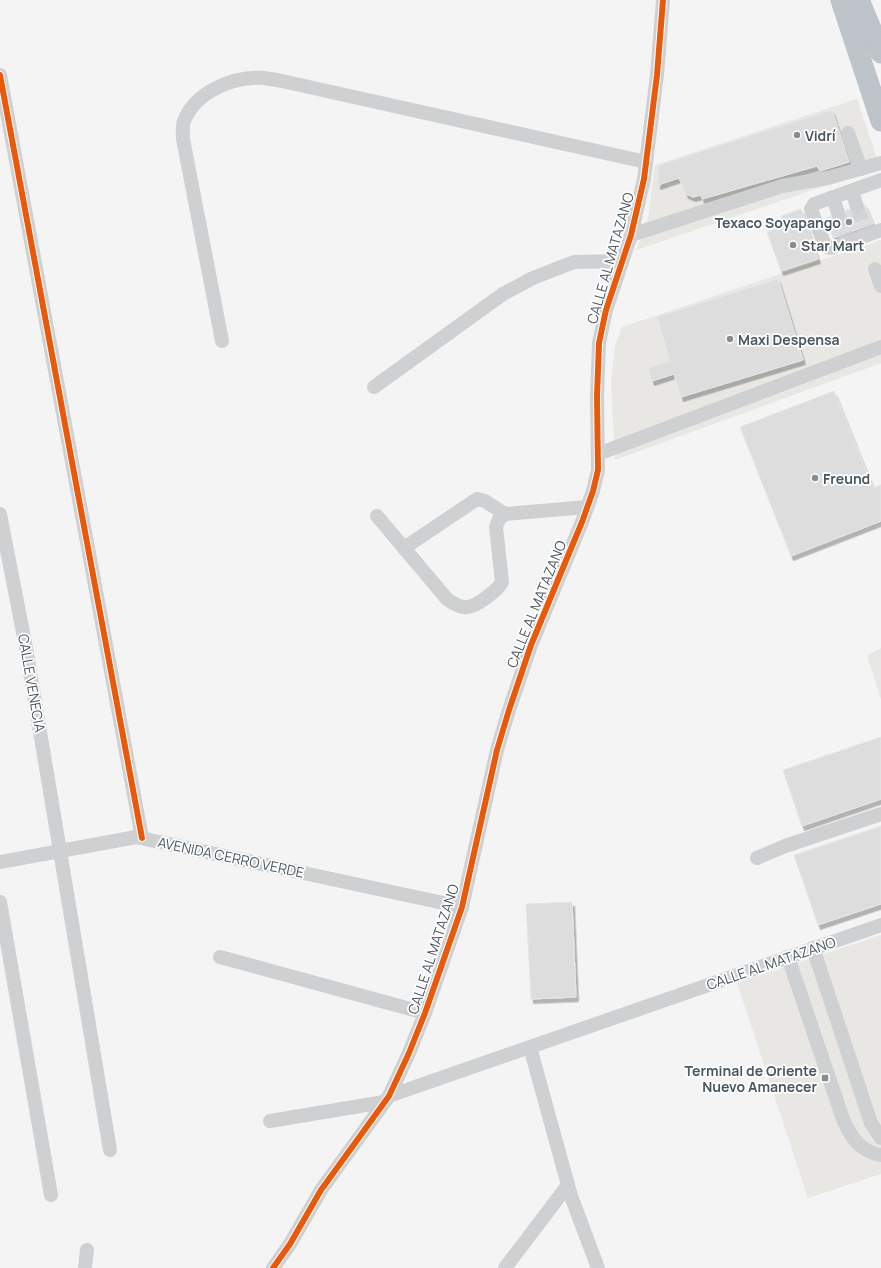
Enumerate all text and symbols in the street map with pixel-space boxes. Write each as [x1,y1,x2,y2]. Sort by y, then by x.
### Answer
place label: Vidrí [805,126,836,145]
marker: Vidrí [792,130,802,140]
street label: CALLE AL MATAZANO [582,190,638,326]
place label: Texaco Soyapango [715,213,841,232]
marker: Texaco Soyapango [844,217,854,227]
place label: Star Mart [801,236,864,255]
marker: Star Mart [788,240,798,250]
place label: Maxi Despensa [738,330,840,349]
marker: Maxi Despensa [725,334,735,344]
place label: Freund [823,469,870,488]
marker: Freund [810,473,820,483]
street label: CALLE AL MATAZANO [502,538,570,670]
street label: CALLE VENECIA [14,632,50,734]
street label: AVENIDA CERRO VERDE [156,832,306,882]
street label: CALLE AL MATAZANO [403,882,463,1016]
street label: CALLE AL MATAZANO [704,932,838,994]
place label: Terminal de Oriente Nuevo Amanecer [685,1061,817,1096]
marker: Terminal de Oriente Nuevo Amanecer [820,1073,830,1083]

